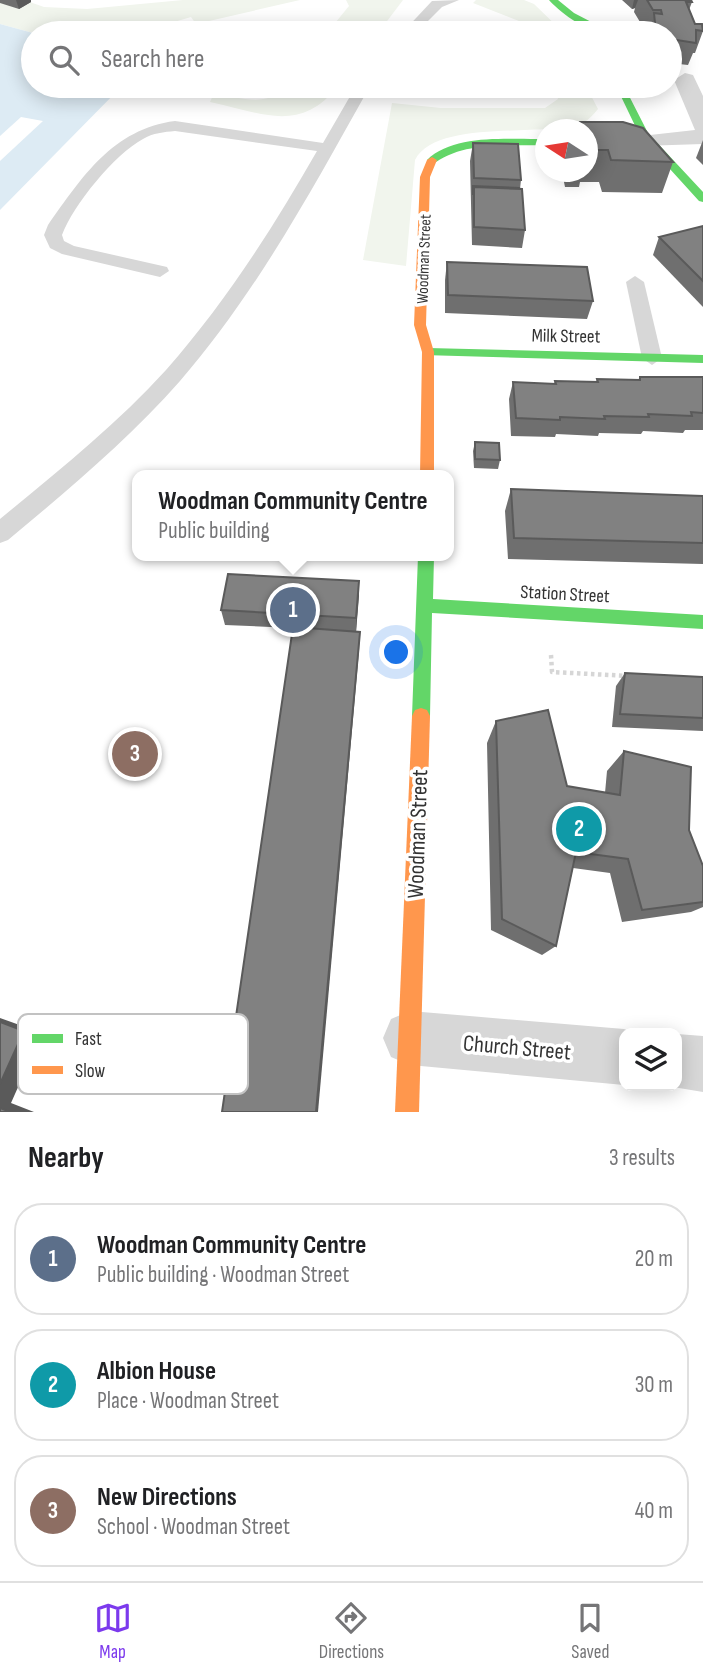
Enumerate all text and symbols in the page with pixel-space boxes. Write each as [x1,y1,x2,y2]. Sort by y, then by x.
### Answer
search box [21,21,682,98]
icon: search [45,41,83,79]
text: Search here [101,44,204,75]
north arrow [535,119,598,182]
street label: Woodman Street [413,214,436,304]
street label: Milk Street [531,324,601,349]
popup [132,470,454,561]
text: Woodman Community Centre [158,486,428,517]
text: Public building [158,517,270,545]
street label: Station Street [520,581,610,608]
pin: 1 [270,584,316,636]
your location [379,635,413,669]
pin: 3 [112,728,158,780]
street label: Woodman Street [402,769,434,899]
pin: 2 [556,803,602,855]
legend [18,1014,248,1094]
text: Fast [75,1028,102,1051]
map controls [619,1028,682,1091]
button: layers [619,1028,682,1091]
street label: Church Street [462,1029,572,1067]
text: Slow [75,1060,105,1083]
text: Nearby [28,1140,104,1176]
text: 3 results [609,1144,675,1172]
text: Woodman Community Centre [97,1230,366,1261]
text: 1 [48,1245,58,1273]
text: 20 m [635,1245,673,1273]
text: Public building · Woodman Street [97,1261,349,1289]
text: Albion House [97,1356,216,1387]
text: 2 [48,1371,58,1399]
text: 30 m [635,1371,673,1399]
text: Place · Woodman Street [97,1387,279,1415]
text: New Directions [97,1482,237,1513]
text: 3 [48,1497,58,1525]
text: 40 m [635,1497,673,1525]
text: School · Woodman Street [97,1513,290,1541]
tab: Map [94,1599,132,1664]
tab: Directions [319,1599,384,1664]
tab: Saved [571,1599,609,1664]

